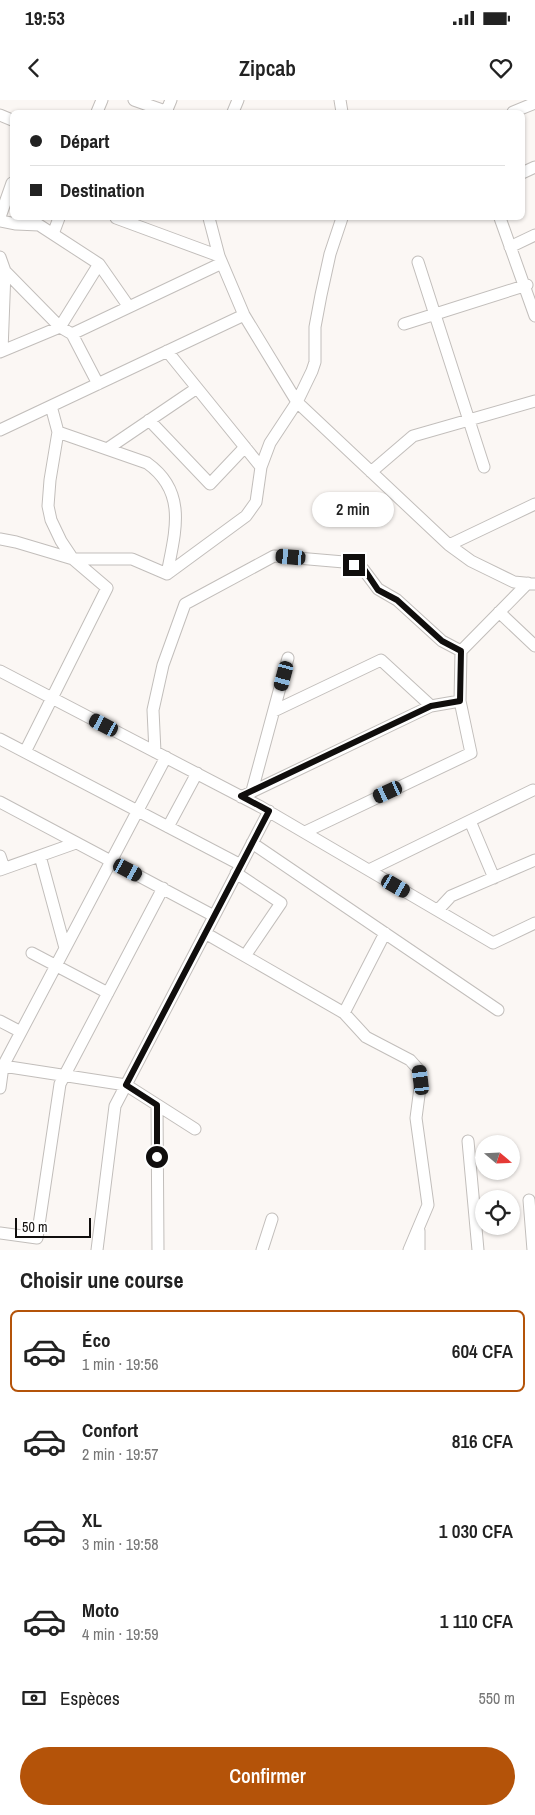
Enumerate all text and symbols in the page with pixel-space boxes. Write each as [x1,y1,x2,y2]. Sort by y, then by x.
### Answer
text: 19:53 [25,5,65,31]
text: Zipcab [239,53,296,83]
icon: back [20,54,48,82]
icon: heart [487,54,515,82]
text: Départ [60,128,109,154]
text: Destination [60,177,145,203]
callout: 2 min [313,492,395,528]
text: 2 min [336,498,370,520]
car [275,548,306,566]
route end [343,554,365,576]
car [272,660,295,692]
car [87,712,120,738]
car [371,779,404,805]
car [111,856,144,884]
car [379,872,412,900]
car [411,1064,430,1096]
north arrow [475,1135,520,1180]
map controls [475,1135,520,1235]
route start [146,1146,168,1168]
button: locate [475,1190,520,1235]
scale bar [15,1215,91,1238]
text: 50 m [22,1218,48,1236]
text: Choisir une course [20,1265,183,1295]
text: Éco [82,1327,111,1353]
icon: car [22,1329,67,1374]
text: 604 CFA [452,1338,513,1364]
text: 1 min · 19:56 [82,1353,159,1375]
text: Confort [82,1417,138,1443]
icon: car [22,1419,67,1464]
text: 816 CFA [452,1428,513,1454]
text: 2 min · 19:57 [82,1443,159,1465]
text: XL [82,1507,102,1533]
icon: car [22,1509,67,1554]
text: 1 030 CFA [439,1518,513,1544]
text: 3 min · 19:58 [82,1533,159,1555]
text: Moto [82,1597,119,1623]
icon: car [22,1599,67,1644]
text: 1 110 CFA [440,1608,513,1634]
text: 4 min · 19:59 [82,1623,159,1645]
icon: cash [20,1684,48,1712]
text: Espèces [60,1685,120,1711]
text: 550 m [479,1687,515,1709]
button: Confirmer [20,1747,515,1805]

